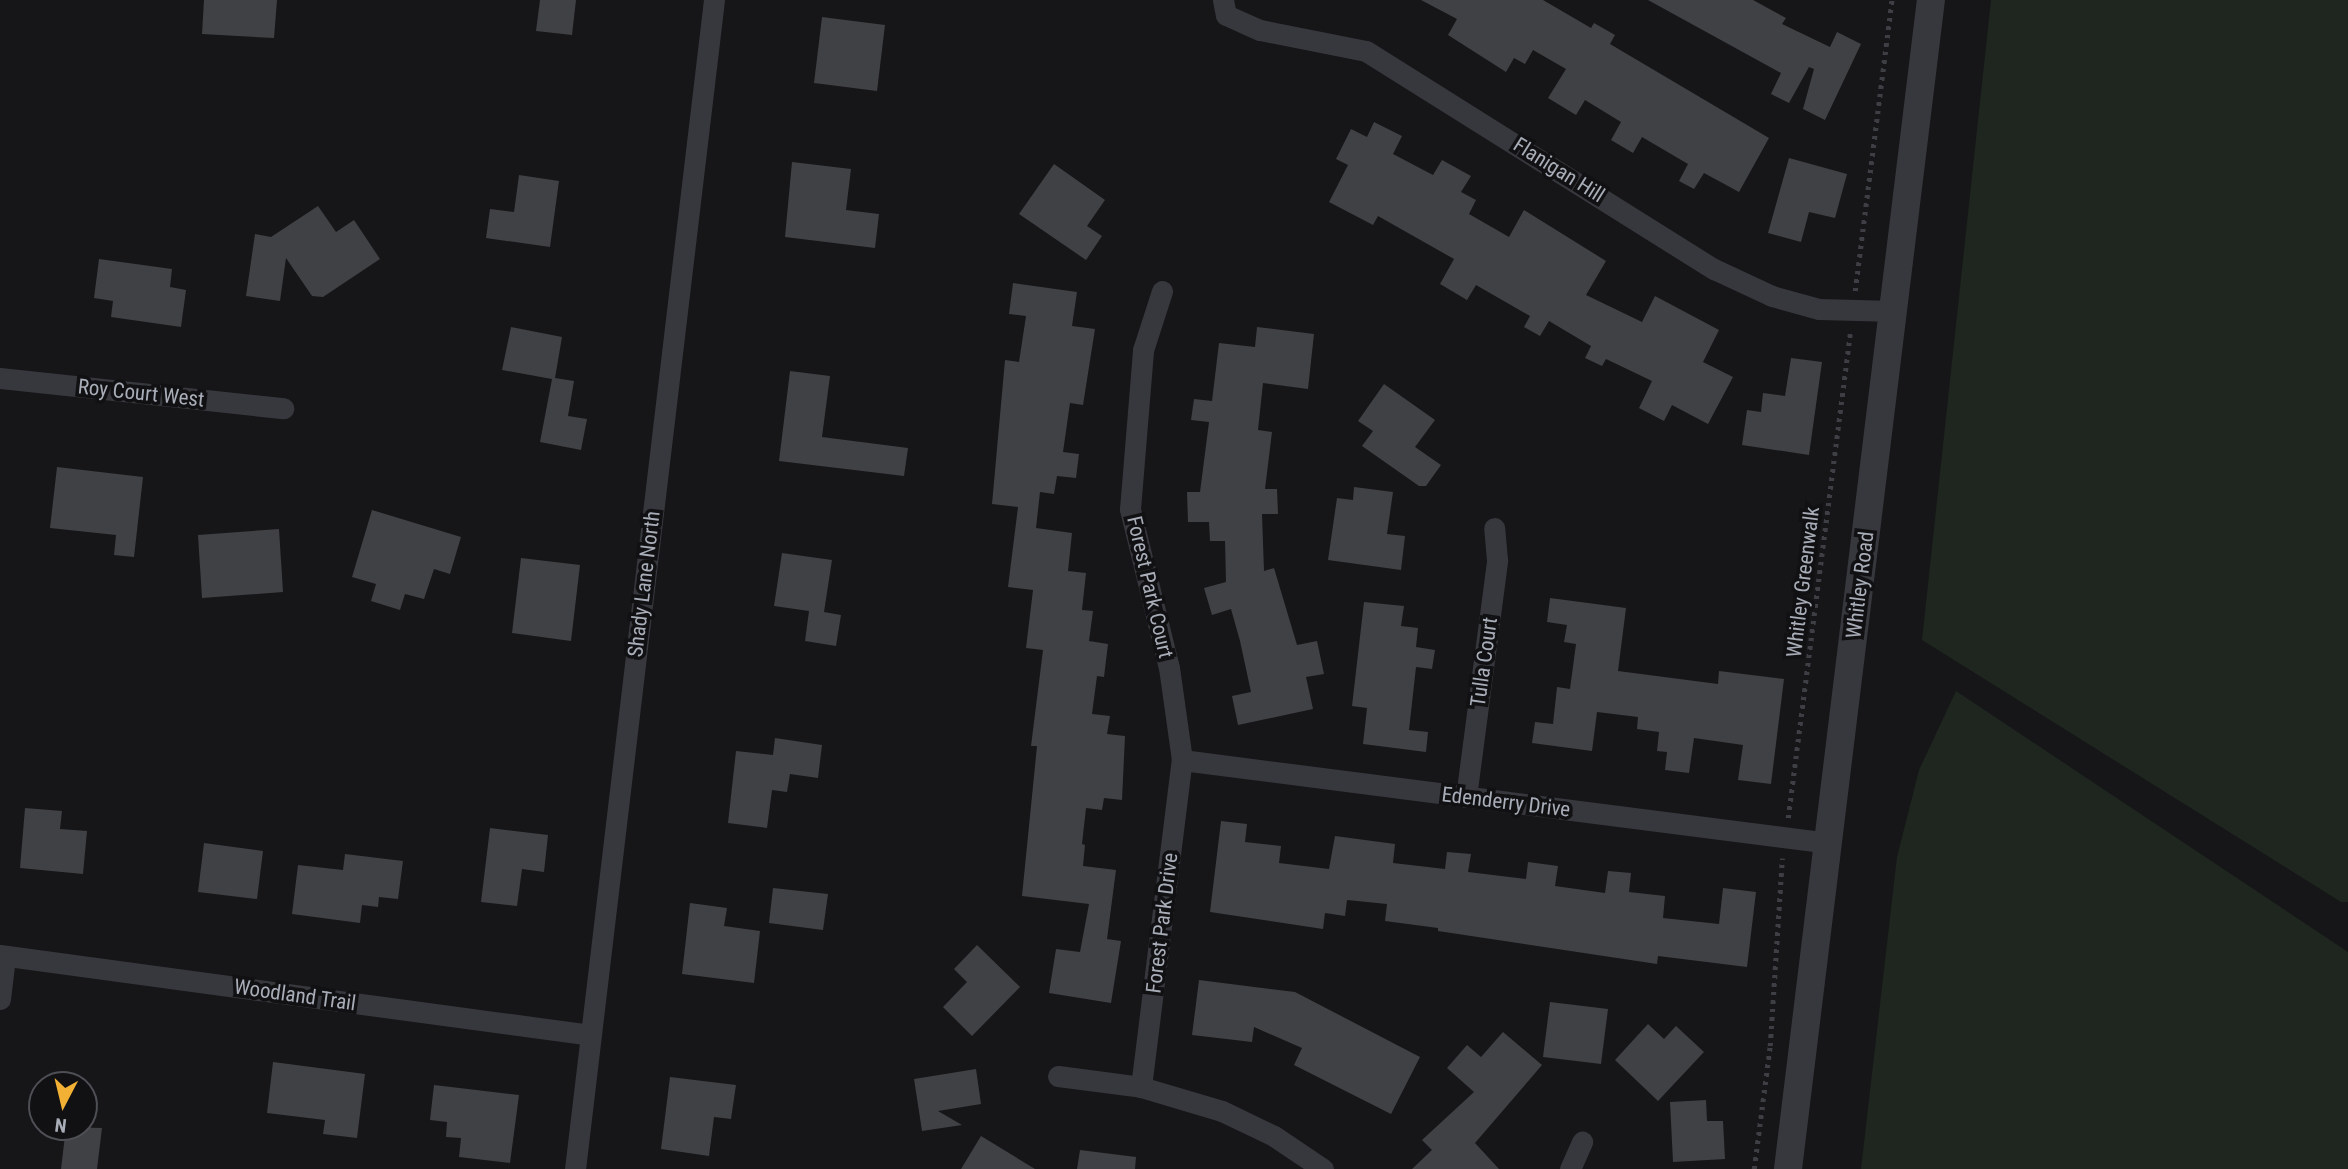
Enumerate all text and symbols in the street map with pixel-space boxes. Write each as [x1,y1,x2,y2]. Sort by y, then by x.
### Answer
street label: Flanigan Hill [1509,132,1609,208]
street label: Roy Court West [77,374,205,412]
street label: Whitley Greenwalk [1781,505,1825,659]
street label: Shady Lane North [623,510,665,658]
street label: Forest Park Court [1121,513,1179,661]
street label: Whitley Road [1841,530,1879,640]
street label: Tulla Court [1465,616,1503,708]
street label: Edenderry Drive [1440,782,1572,822]
street label: Forest Park Drive [1141,851,1183,995]
street label: Woodland Trail [232,974,358,1016]
north arrow [28,1071,98,1141]
text: N [53,1113,68,1137]

